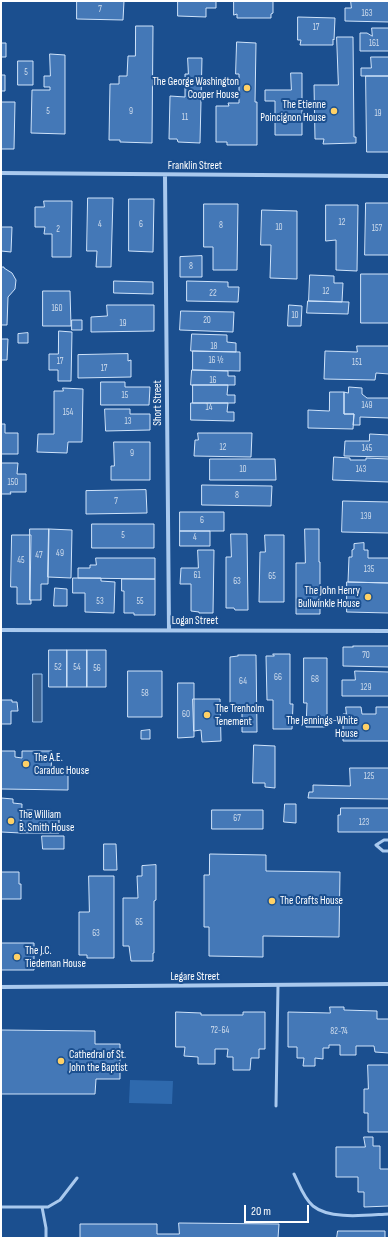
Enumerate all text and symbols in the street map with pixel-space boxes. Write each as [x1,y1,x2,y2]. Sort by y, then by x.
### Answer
house number: 7 [98,5,102,15]
house number: 163 [362,9,372,19]
house number: 17 [313,23,319,33]
house number: 161 [369,39,379,49]
house number: 5 [24,68,28,78]
place label: The George Washington Cooper House [152,75,239,101]
marker: The George Washington Cooper House [242,83,252,93]
place label: The Etienne Poincignon House [260,98,326,124]
marker: The Etienne Poincignon House [329,106,339,116]
house number: 5 [46,107,50,117]
house number: 9 [129,107,133,117]
house number: 19 [374,109,382,119]
house number: 11 [182,113,188,123]
street label: Franklin Street [168,159,222,173]
house number: 12 [339,218,345,228]
house number: 4 [98,220,102,230]
house number: 6 [139,220,143,230]
house number: 8 [219,221,223,231]
house number: 10 [275,223,283,233]
house number: 157 [372,224,382,234]
house number: 2 [56,225,60,235]
house number: 8 [189,262,193,272]
house number: 12 [323,287,329,297]
house number: 22 [209,289,217,299]
house number: 160 [51,304,63,314]
house number: 10 [291,311,299,321]
house number: 20 [203,316,211,326]
house number: 19 [119,319,127,329]
house number: 18 [210,342,218,352]
house number: 16 ½ [208,356,224,366]
house number: 17 [57,357,63,367]
house number: 151 [352,358,362,368]
house number: 17 [101,364,107,374]
house number: 16 [209,376,217,386]
street label: Short Street [151,380,165,426]
house number: 15 [122,391,128,401]
house number: 149 [362,401,372,411]
house number: 14 [206,403,212,413]
house number: 154 [63,408,73,418]
house number: 13 [125,417,131,427]
house number: 12 [220,443,226,453]
house number: 145 [362,444,372,454]
house number: 9 [130,449,134,459]
house number: 10 [239,465,247,475]
house number: 143 [356,465,366,475]
house number: 150 [8,478,18,488]
house number: 8 [235,491,239,501]
house number: 7 [114,497,118,507]
house number: 139 [361,512,371,522]
house number: 6 [200,516,204,526]
house number: 5 [121,531,125,541]
house number: 4 [193,533,197,543]
house number: 49 [56,549,64,559]
house number: 47 [35,551,43,561]
house number: 45 [17,556,25,566]
house number: 135 [364,565,374,575]
house number: 61 [193,571,201,581]
house number: 65 [268,572,276,582]
house number: 63 [233,577,241,587]
place label: The John Henry Bullwinkle House [298,584,360,610]
marker: The John Henry Bullwinkle House [363,592,373,602]
house number: 53 [96,597,104,607]
house number: 55 [136,597,144,607]
street label: Logan Street [172,614,218,628]
house number: 70 [362,651,370,661]
house number: 52 [54,663,62,673]
house number: 54 [73,663,81,673]
house number: 56 [93,664,101,674]
house number: 66 [274,673,282,683]
house number: 68 [311,675,319,685]
house number: 64 [239,677,247,687]
house number: 129 [361,683,371,693]
house number: 58 [141,689,149,699]
place label: The Trenholm Tenement [215,702,264,728]
house number: 60 [182,710,190,720]
marker: The Trenholm Tenement [202,710,212,720]
place label: The Jennings-White House [286,714,358,740]
marker: The Jennings-White House [361,722,371,732]
place label: The A.E. Caraduc House [34,751,89,777]
marker: The A.E. Caraduc House [21,759,31,769]
house number: 125 [364,772,374,782]
place label: The William B. Smith House [19,808,74,834]
house number: 67 [233,814,241,824]
marker: The William B. Smith House [6,816,16,826]
house number: 123 [359,818,369,828]
place label: The Crafts House [280,894,343,908]
marker: The Crafts House [267,896,277,906]
house number: 65 [135,918,143,928]
house number: 63 [92,929,100,939]
place label: The J.C. Tiedeman House [25,944,86,970]
marker: The J.C. Tiedeman House [12,952,22,962]
street label: Legare Street [170,970,220,984]
house number: 72-64 [211,1026,229,1036]
house number: 82-74 [330,1027,348,1037]
place label: Cathedral of St. John the Baptist [69,1048,128,1074]
marker: Cathedral of St. John the Baptist [56,1056,66,1066]
scale bar [246,1197,311,1223]
text: 20 m [251,1204,271,1219]

